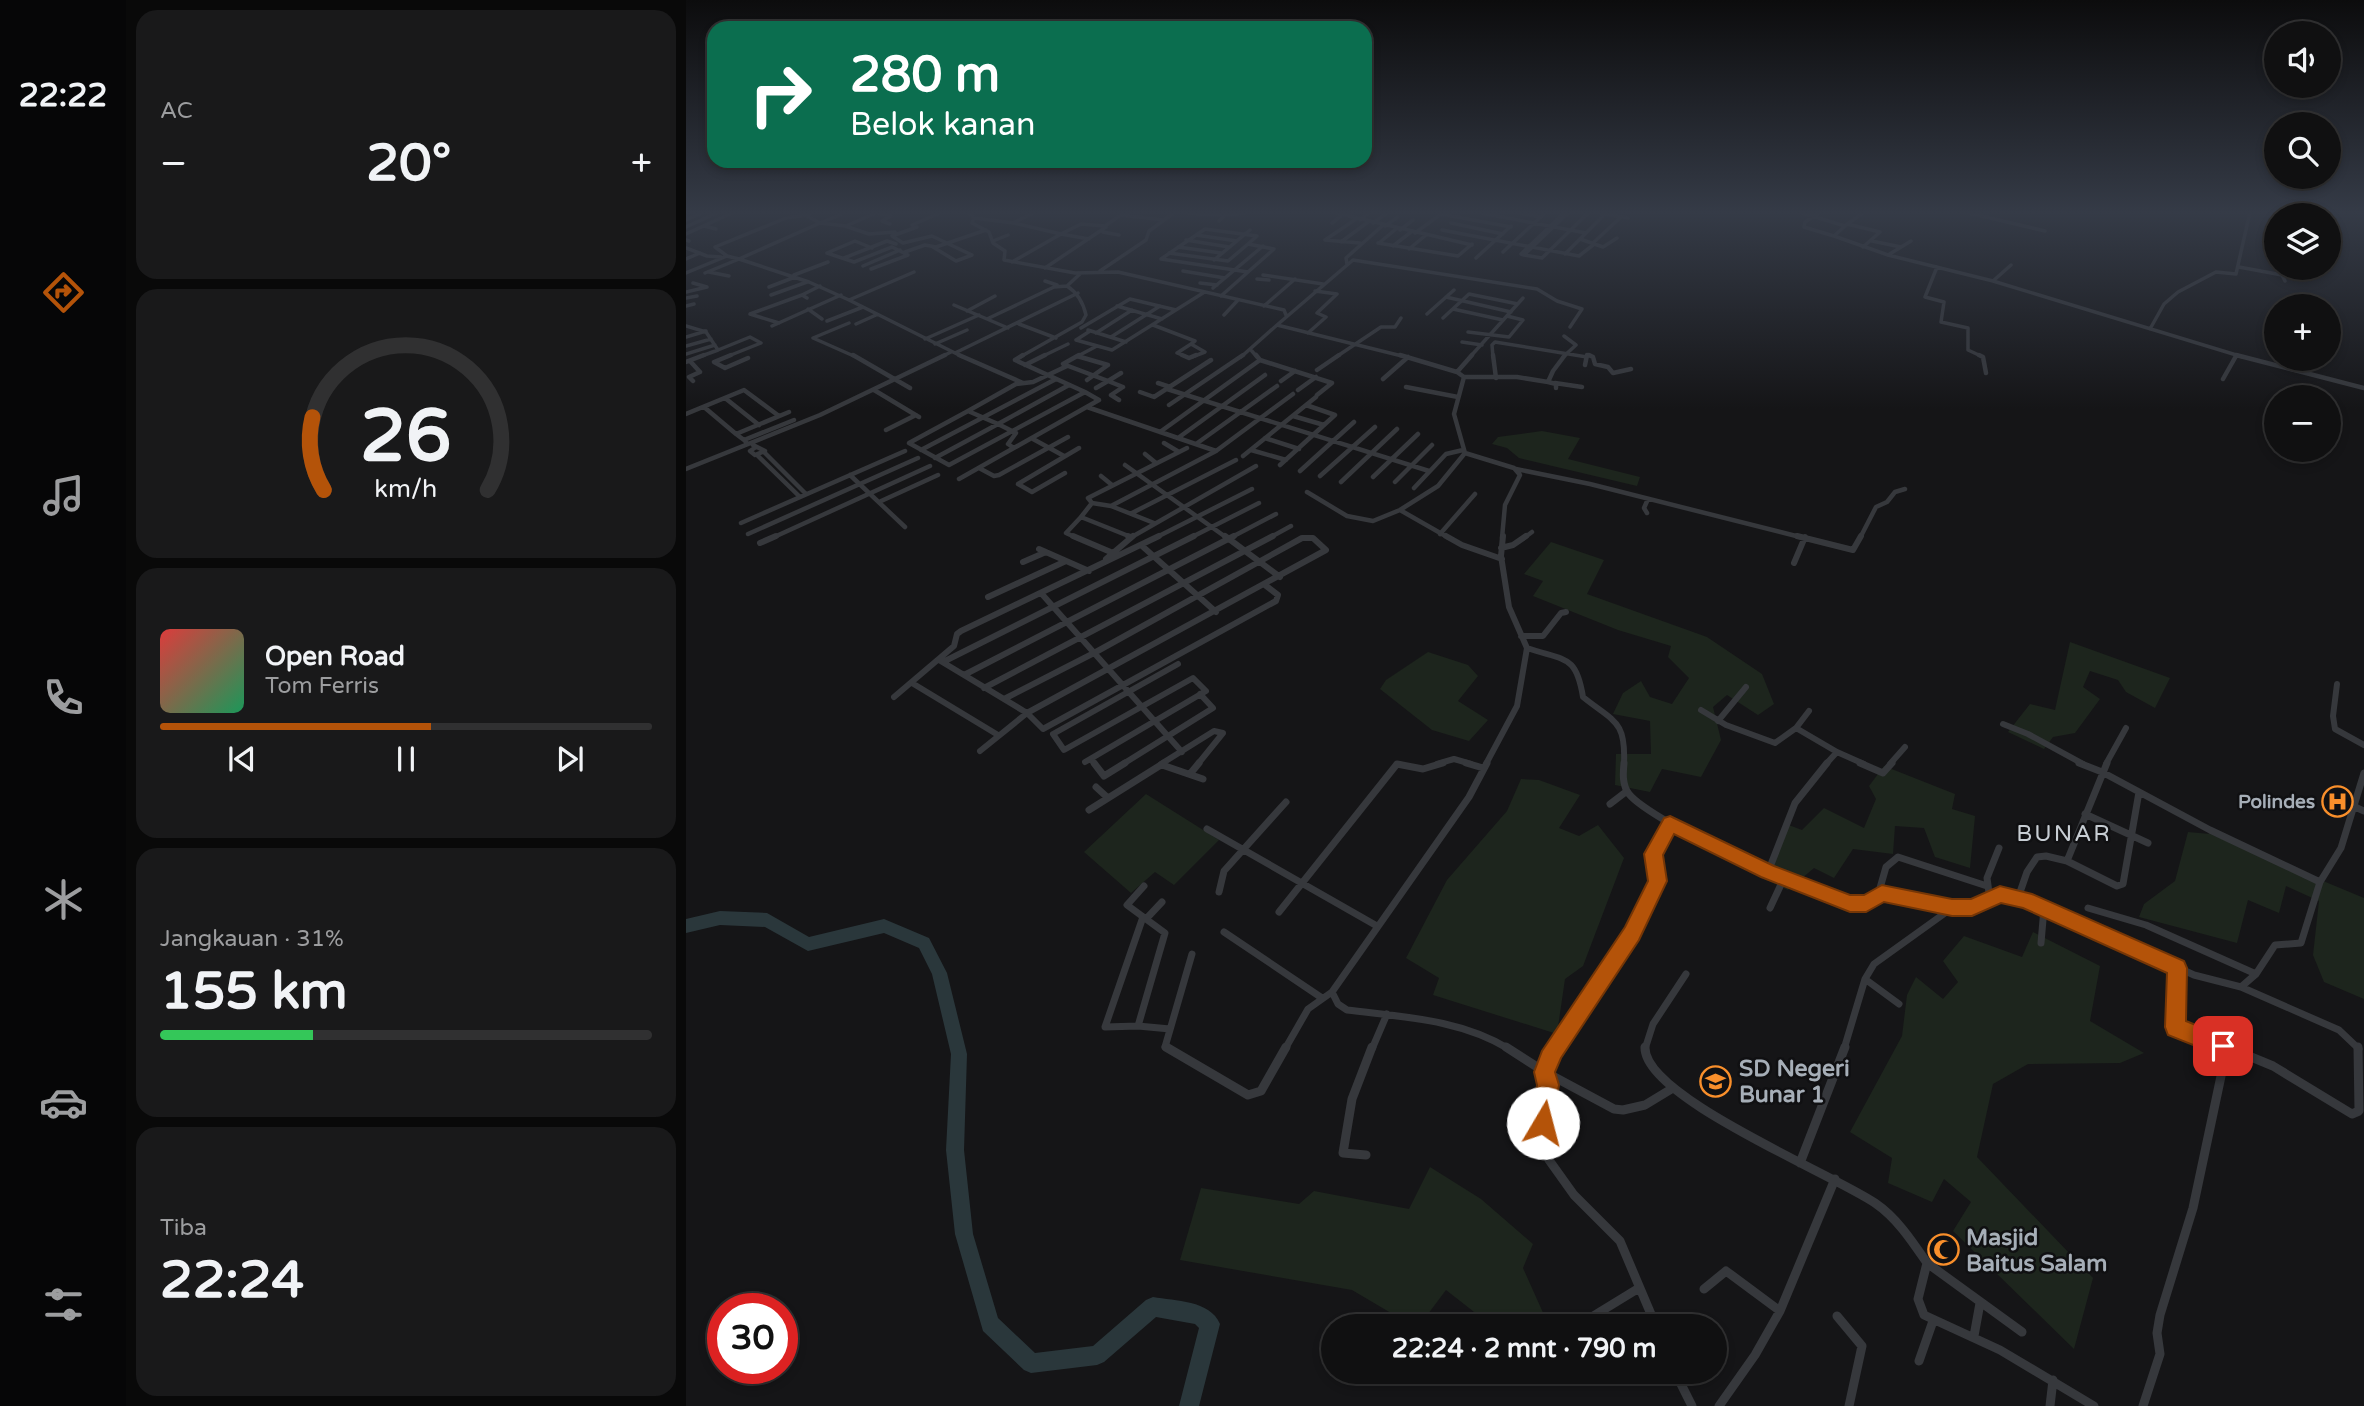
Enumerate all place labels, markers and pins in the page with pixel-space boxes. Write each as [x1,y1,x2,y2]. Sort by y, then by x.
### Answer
hospital icon: Polindes [2321,784,2355,818]
place label: Polindes [2238,791,2315,813]
pin [2193,1016,2253,1076]
place label: SD Negeri Bunar 1 [1739,1055,1850,1109]
school or university icon: SD Negeri Bunar 1 [1699,1064,1733,1098]
place label: Masjid Baitus Salam [1966,1224,2107,1278]
mosque icon: Masjid Baitus Salam [1926,1233,1960,1267]

